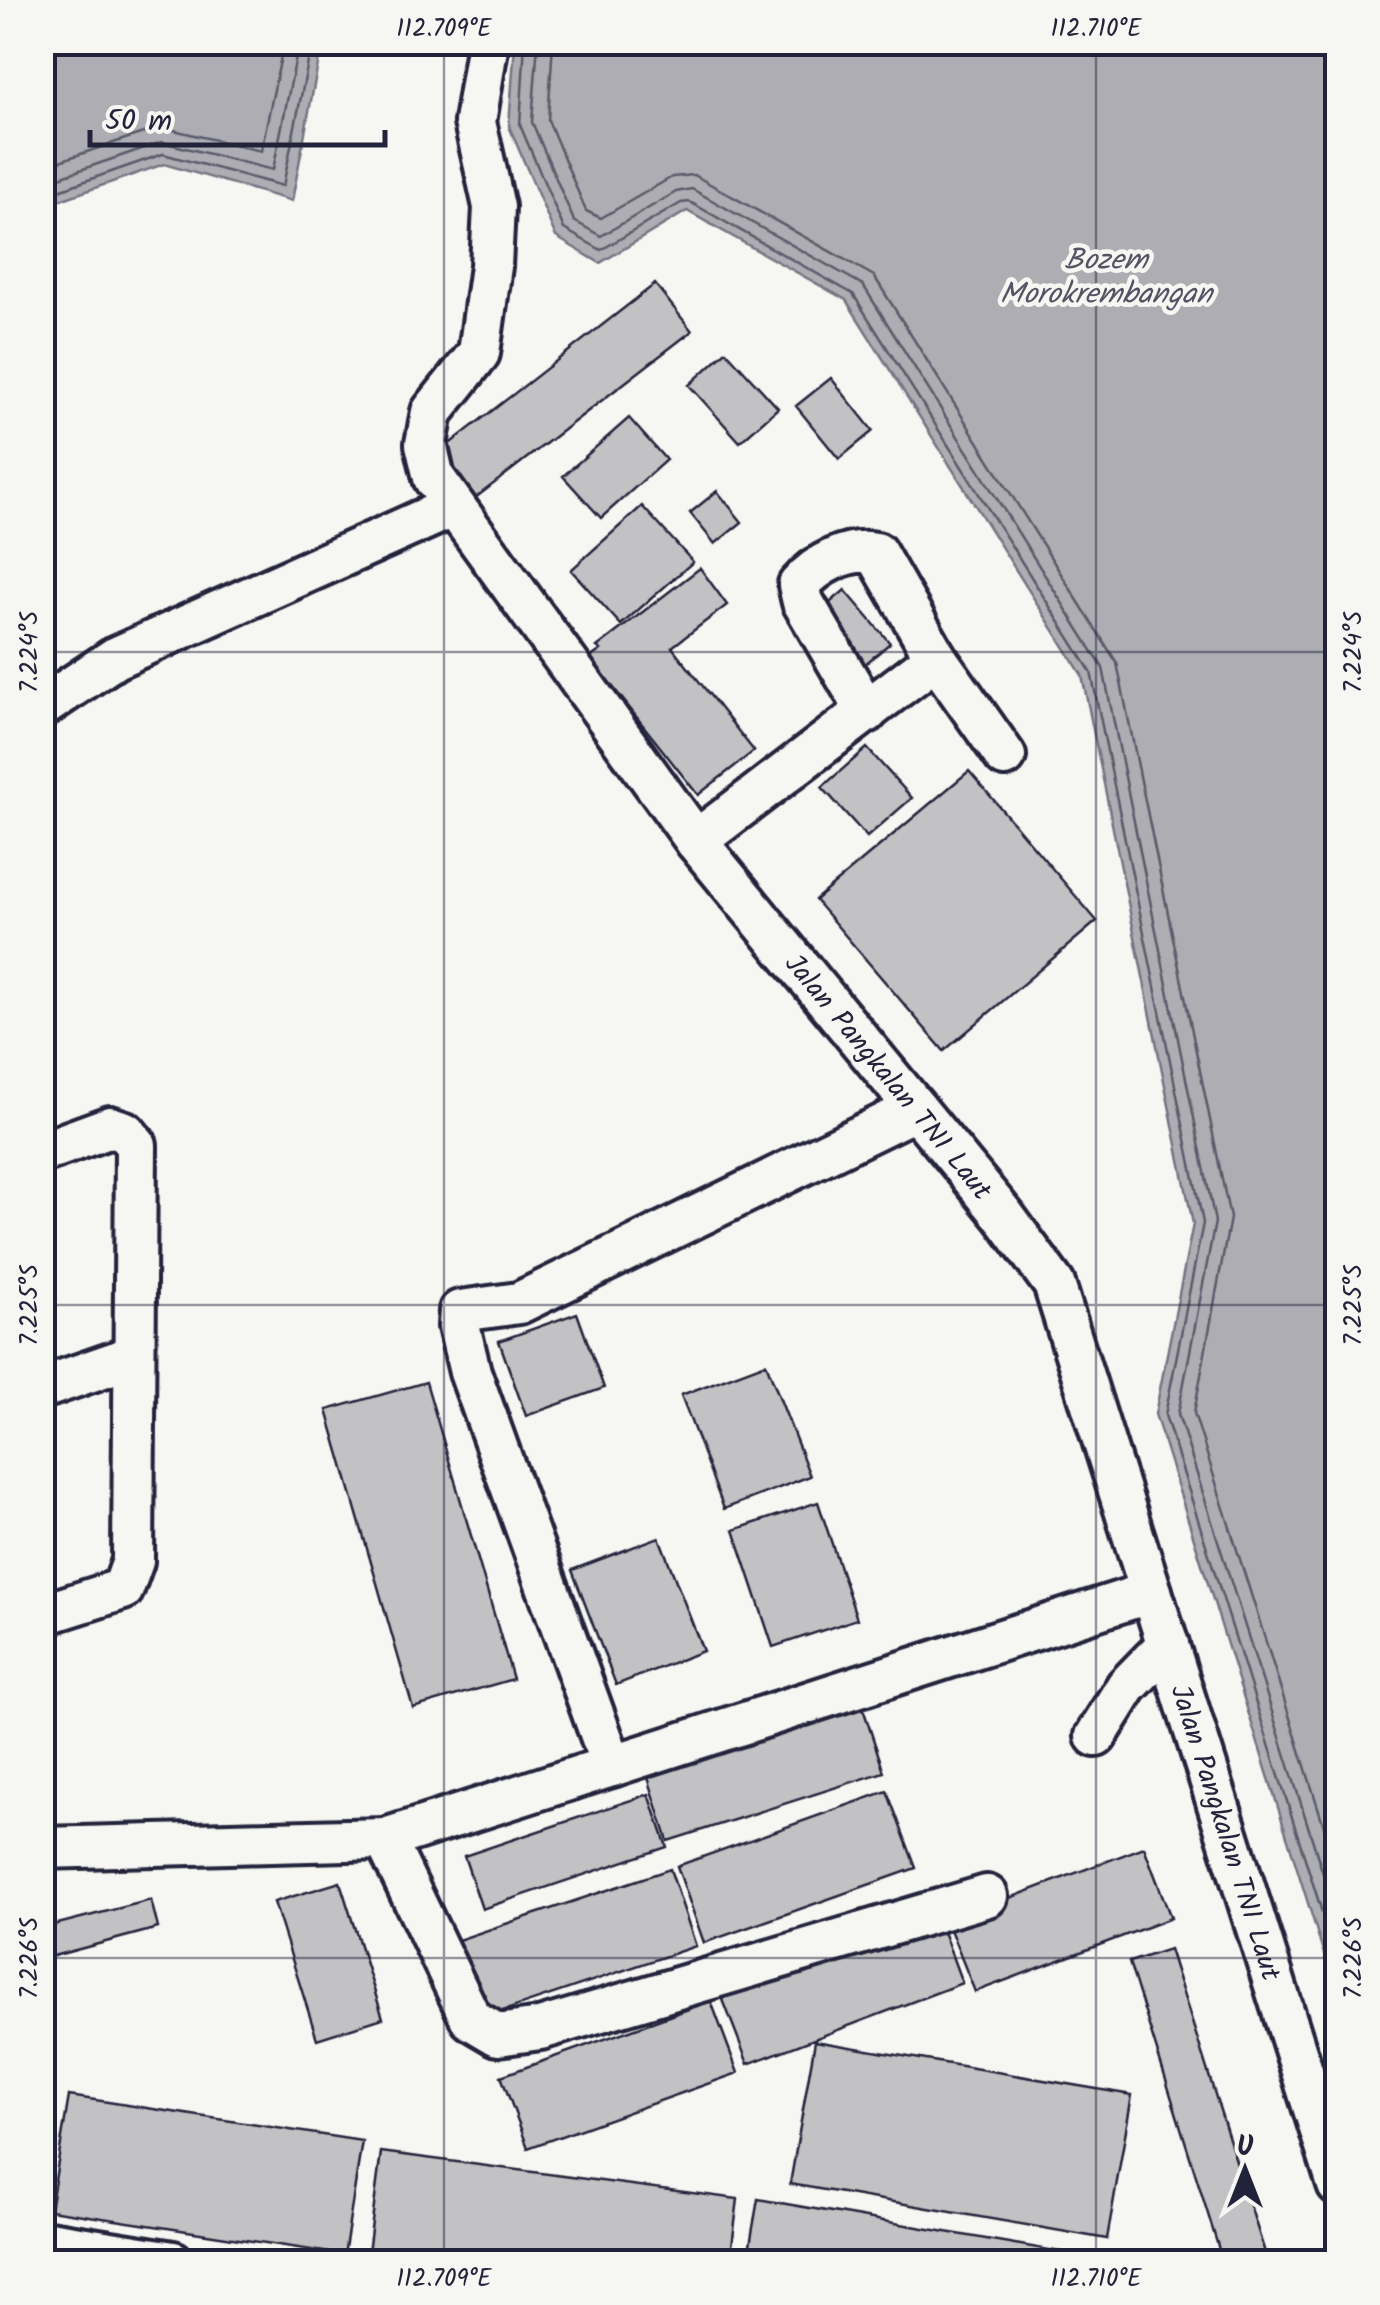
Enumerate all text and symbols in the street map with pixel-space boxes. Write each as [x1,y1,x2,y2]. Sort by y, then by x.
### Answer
text: 112.709°E [396,9,493,49]
text: 112.710°E [1050,9,1143,49]
scale bar [90,85,385,147]
text: 50 m [105,98,172,146]
water label: Bozem Morokrembangan [1000,237,1214,319]
text: 7.224°S [10,611,50,693]
text: 7.224°S [1334,611,1374,693]
street label: Jalan Pangkalan TNI Laut [772,944,1003,1212]
text: 7.225°S [10,1264,50,1346]
text: 7.225°S [1334,1264,1374,1346]
street label: Jalan Pangkalan TNI Laut [1157,1679,1293,1988]
text: 7.226°S [10,1917,50,1999]
text: 7.226°S [1334,1917,1374,1999]
north arrow [1195,2120,1295,2220]
text: U [1237,2125,1254,2170]
text: 112.709°E [396,2259,493,2299]
text: 112.710°E [1050,2259,1143,2299]

